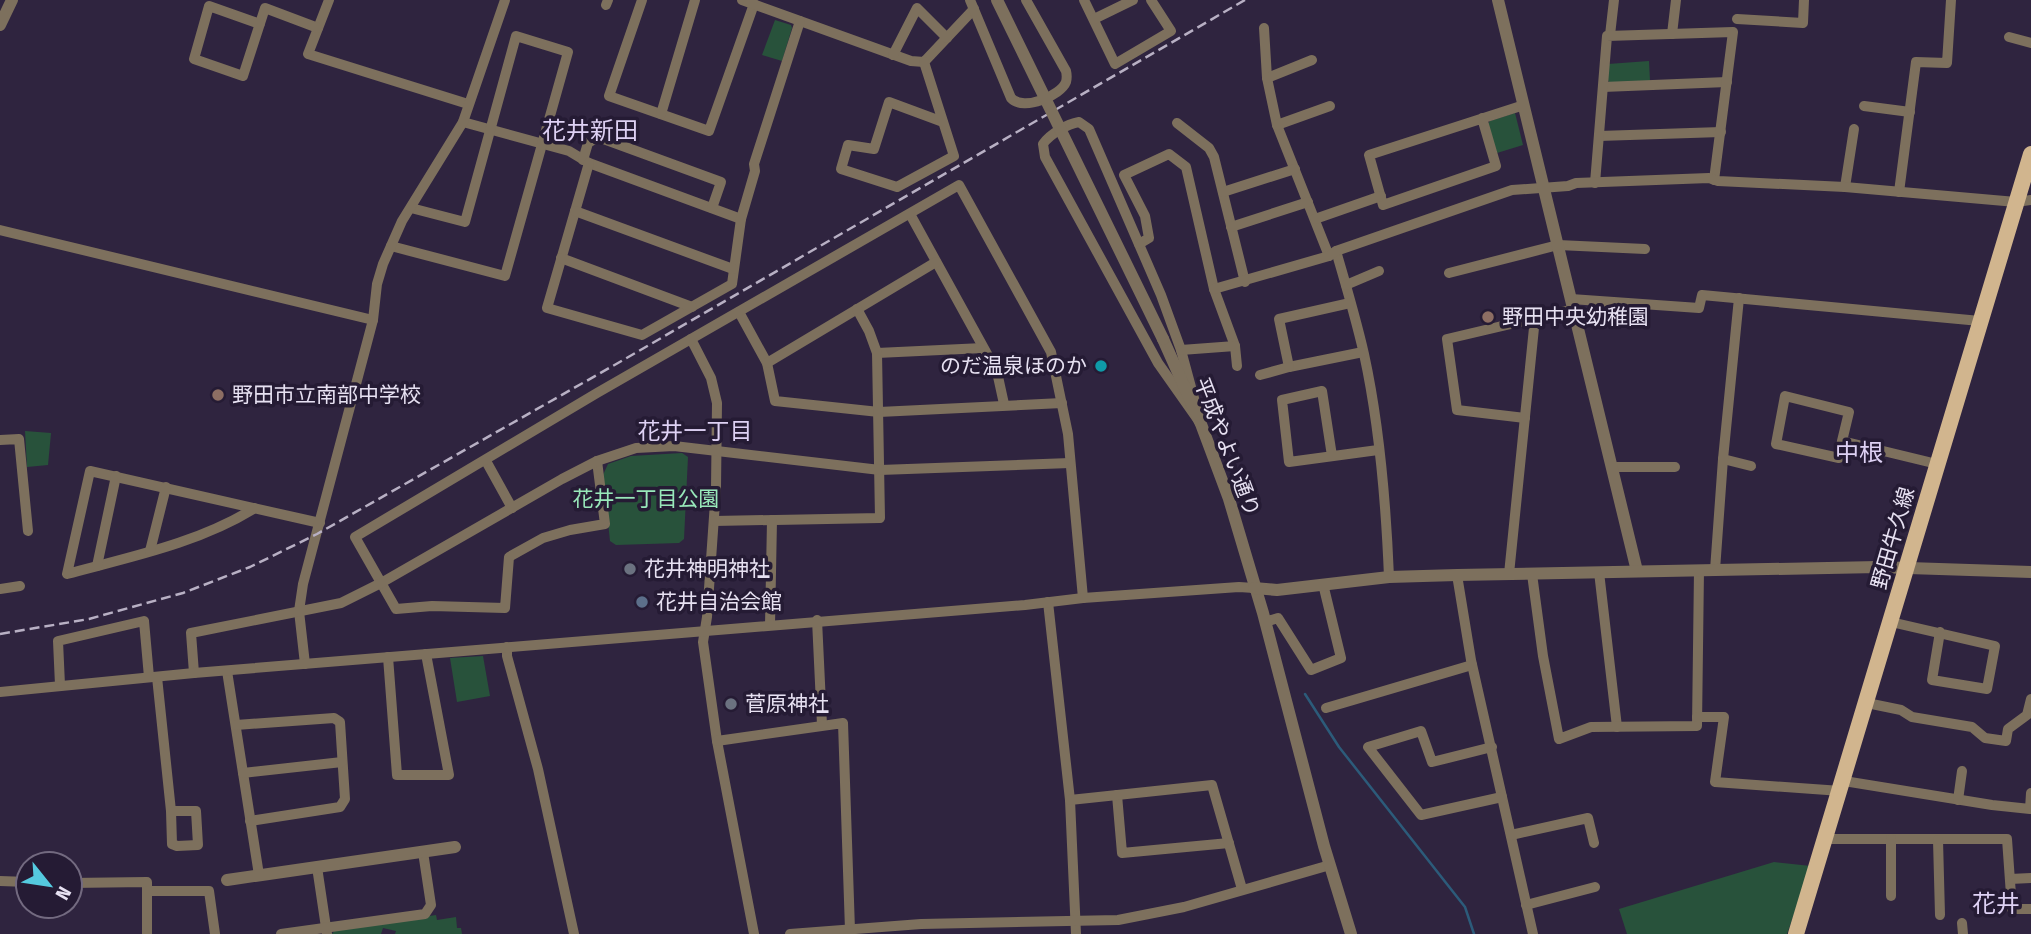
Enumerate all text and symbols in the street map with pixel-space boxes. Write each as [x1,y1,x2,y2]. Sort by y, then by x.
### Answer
district label: 花井新田 [542,117,638,145]
place label: 野田中央幼稚園 [1502,304,1649,330]
marker: 野田中央幼稚園 [1480,309,1496,325]
place label: のだ温泉ほのか [940,353,1087,379]
marker: のだ温泉ほのか [1093,358,1109,374]
street label: 平成やよい通り [1189,374,1265,520]
place label: 野田市立南部中学校 [232,382,421,408]
marker: 野田市立南部中学校 [210,387,226,403]
district label: 花井一丁目 [638,417,753,445]
district label: 中根 [1835,439,1883,467]
street label: 野田牛久線 [1866,484,1920,592]
park label: 花井一丁目公園 [573,486,720,512]
place label: 花井神明神社 [644,556,770,582]
marker: 花井神明神社 [622,561,638,577]
place label: 花井自治会館 [656,589,782,615]
marker: 花井自治会館 [634,594,650,610]
place label: 菅原神社 [745,691,829,717]
marker: 菅原神社 [723,696,739,712]
north arrow [14,850,84,920]
text: N [50,883,76,904]
district label: 花井 [1972,890,2020,918]

